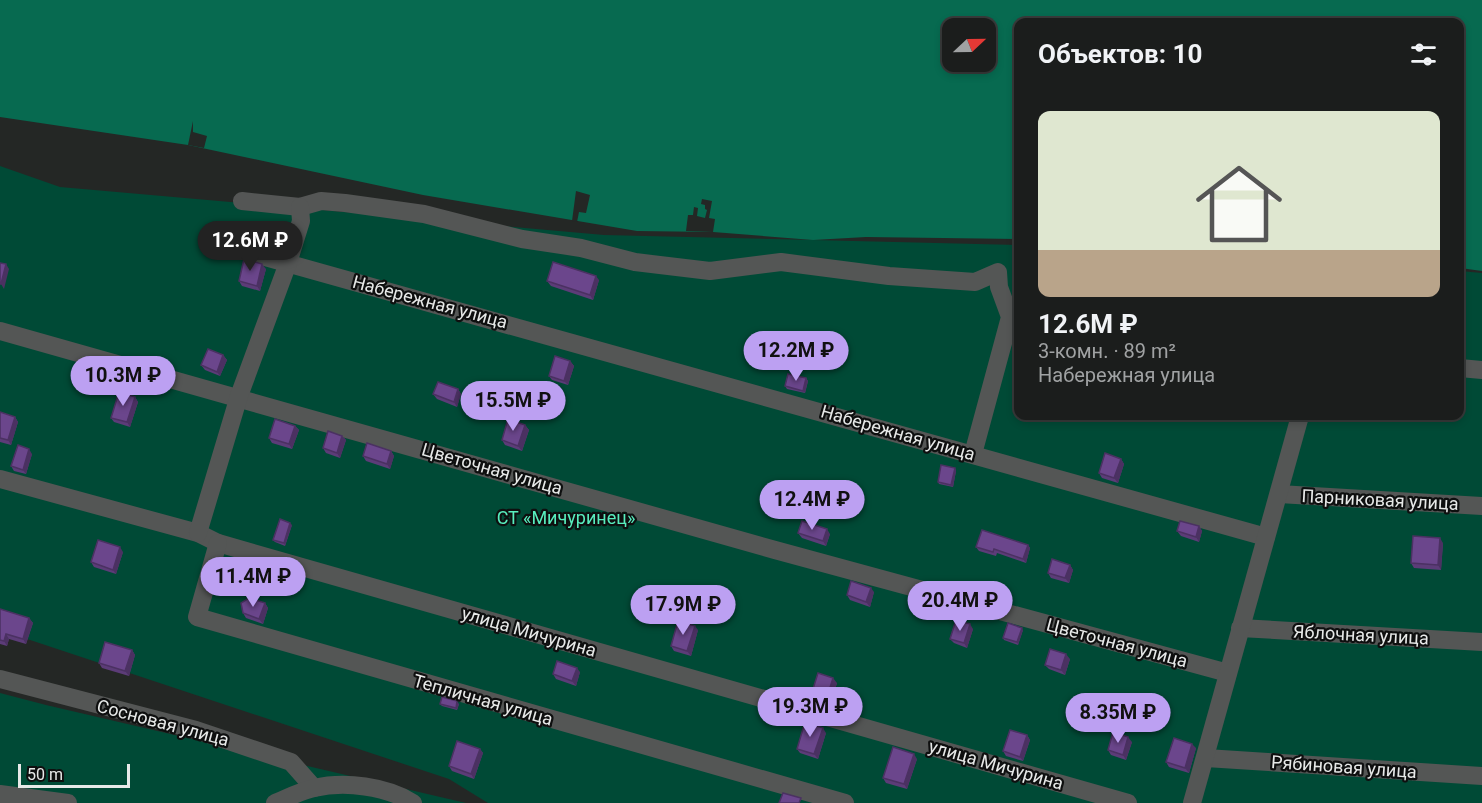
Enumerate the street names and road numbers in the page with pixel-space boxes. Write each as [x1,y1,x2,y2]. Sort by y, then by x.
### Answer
street label: Набережная улица [350,271,510,332]
street label: Набережная улица [819,400,978,465]
street label: Цветочная улица [419,438,565,499]
street label: Парниковая улица [1301,485,1459,514]
street label: улица Мичурина [459,602,599,661]
street label: Цветочная улица [1044,614,1190,671]
street label: Яблочная улица [1293,620,1429,649]
street label: Тепличная улица [411,670,555,730]
street label: Сосновая улица [95,695,231,750]
street label: улица Мичурина [926,735,1066,794]
street label: Рябиновая улица [1271,751,1418,782]

